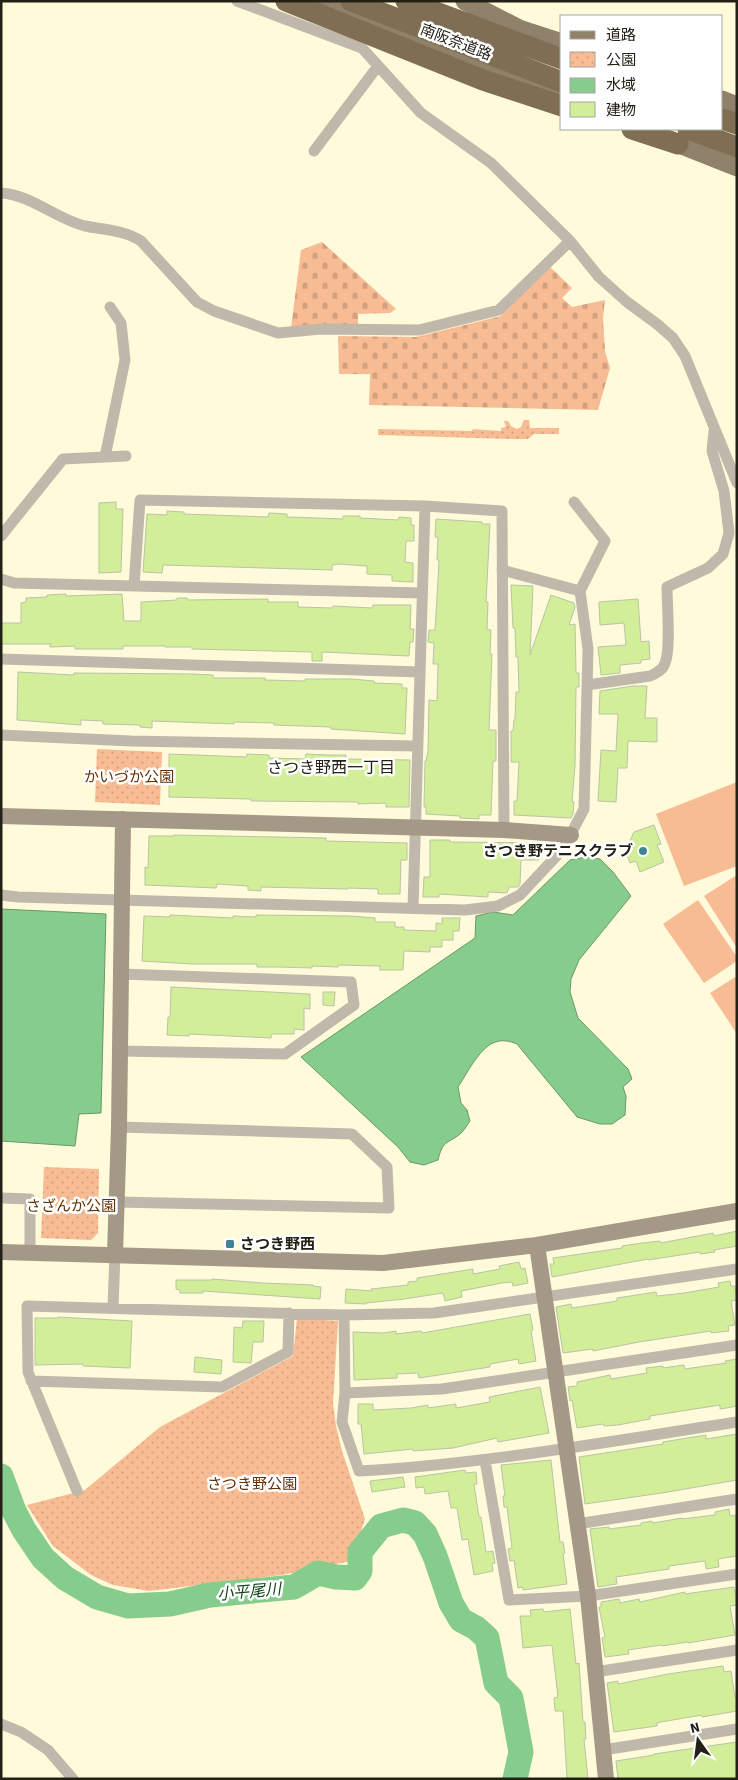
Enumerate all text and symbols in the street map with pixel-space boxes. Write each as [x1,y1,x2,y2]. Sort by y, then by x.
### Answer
legend [560,15,723,130]
street label: 南阪奈道路 [417,19,495,66]
text: 道路 [606,25,636,46]
text: 公園 [606,50,636,71]
text: 水域 [606,75,636,96]
text: 建物 [606,100,636,121]
district label: さつき野西一丁目 [267,757,395,779]
park label: かいづか公園 [84,767,174,788]
place label: さつき野テニスクラブ [483,841,633,862]
marker: さつき野テニスクラブ [637,845,649,857]
park label: さざんか公園 [26,1196,116,1217]
place label: さつき野西 [240,1234,315,1255]
marker: さつき野西 [224,1238,236,1250]
park label: さつき野公園 [207,1474,297,1495]
water label: 小平尾川 [216,1578,284,1606]
north arrow [673,1715,723,1765]
text: N [688,1718,702,1739]

